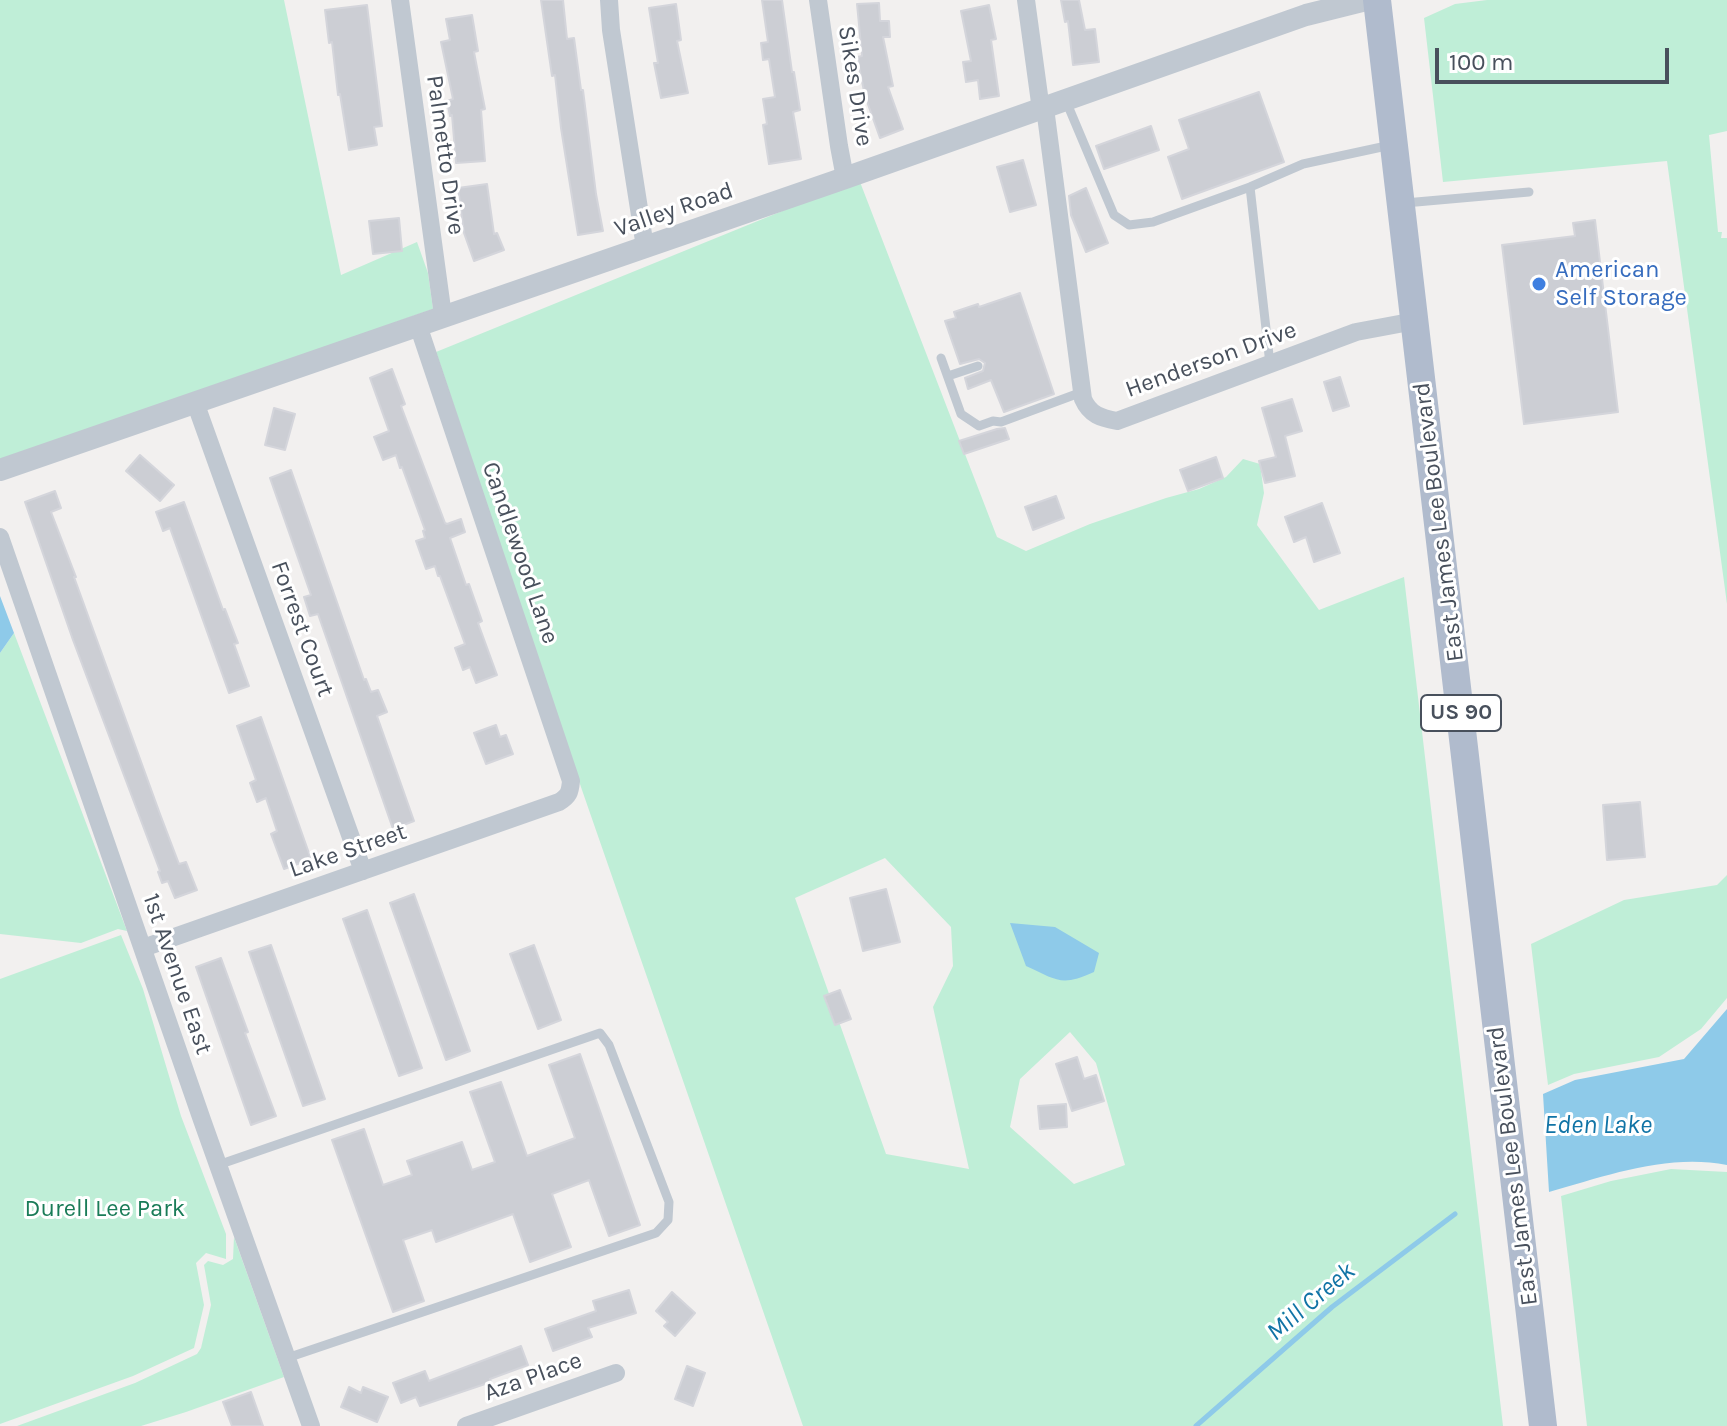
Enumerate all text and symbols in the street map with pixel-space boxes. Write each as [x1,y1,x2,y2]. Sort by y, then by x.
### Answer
street label: Sikes Drive [831,24,879,148]
scale bar [1439,32,1673,82]
text: 100 m [1449,48,1514,76]
street label: Palmetto Drive [420,73,470,237]
street label: Valley Road [611,176,737,244]
place label: American Self Storage [1555,256,1687,312]
marker: American Self Storage [1530,275,1548,293]
street label: Henderson Drive [1121,316,1301,404]
street label: East James Lee Boulevard [1408,381,1470,663]
street label: Candlewood Lane [475,458,565,648]
street label: Forrest Court [264,557,340,701]
road number: US 90 [1421,695,1501,731]
street label: Lake Street [286,818,410,884]
street label: 1st Avenue East [136,890,218,1058]
street label: East James Lee Boulevard [1482,1025,1544,1307]
water label: Eden Lake [1544,1110,1652,1142]
park label: Durell Lee Park [25,1195,185,1223]
water label: Mill Creek [1260,1256,1362,1348]
street label: Aza Place [480,1346,586,1408]

